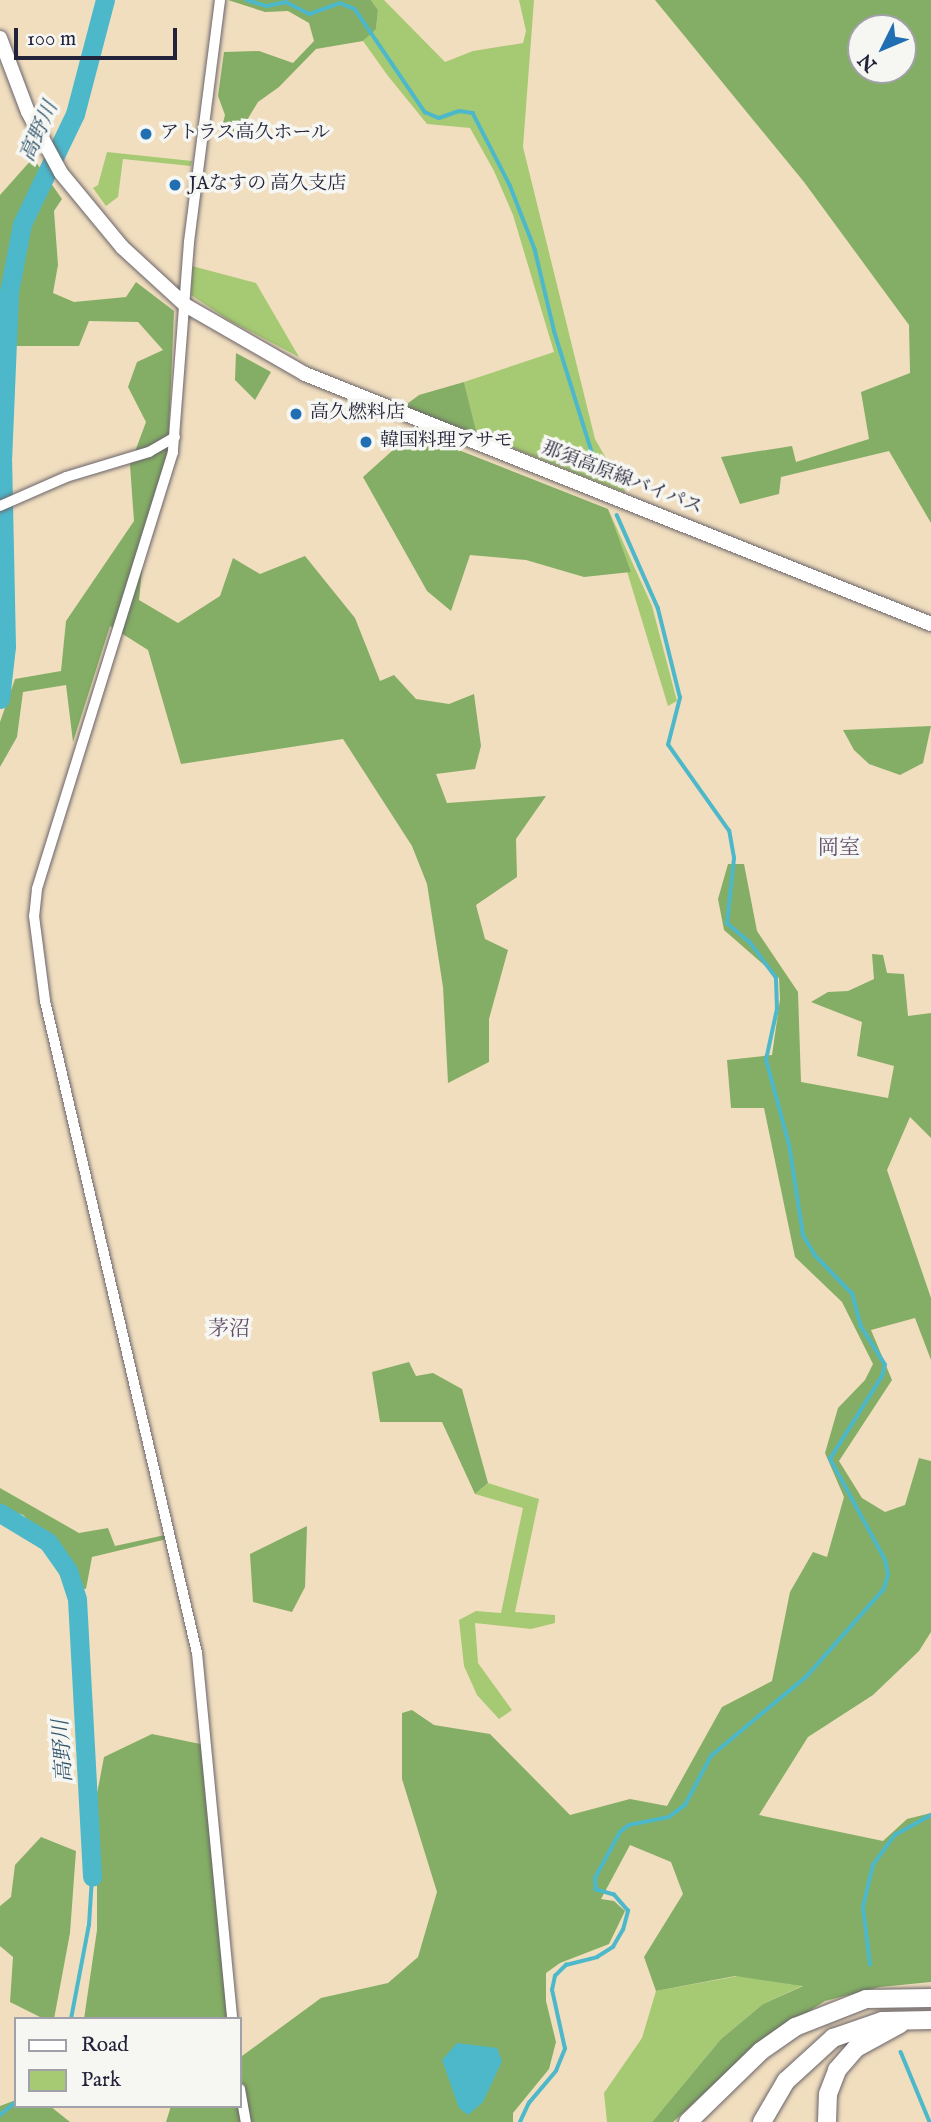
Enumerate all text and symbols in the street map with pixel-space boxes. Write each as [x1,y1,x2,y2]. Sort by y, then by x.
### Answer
scale bar [18,14,180,58]
north arrow [847,14,917,84]
text: 100 m [27,26,76,53]
text: N [854,48,882,76]
water label: 高野川 [16,98,64,166]
place label: アトラス高久ホール [160,123,331,145]
marker: アトラス高久ホール [138,126,154,142]
place label: JAなすの 高久支店 [189,174,346,196]
marker: JAなすの 高久支店 [167,177,183,193]
place label: 高久燃料店 [310,403,405,425]
marker: 高久燃料店 [288,406,304,422]
place label: 韓国料理アサモ [380,431,513,453]
marker: 韓国料理アサモ [358,434,374,450]
street label: 那須高原線バイパス [538,438,706,520]
district label: 岡室 [818,836,860,862]
district label: 茅沼 [208,1317,250,1343]
water label: 高野川 [49,1719,79,1783]
legend [14,2017,242,2108]
text: Road [81,2032,128,2059]
text: Park [81,2067,121,2094]

